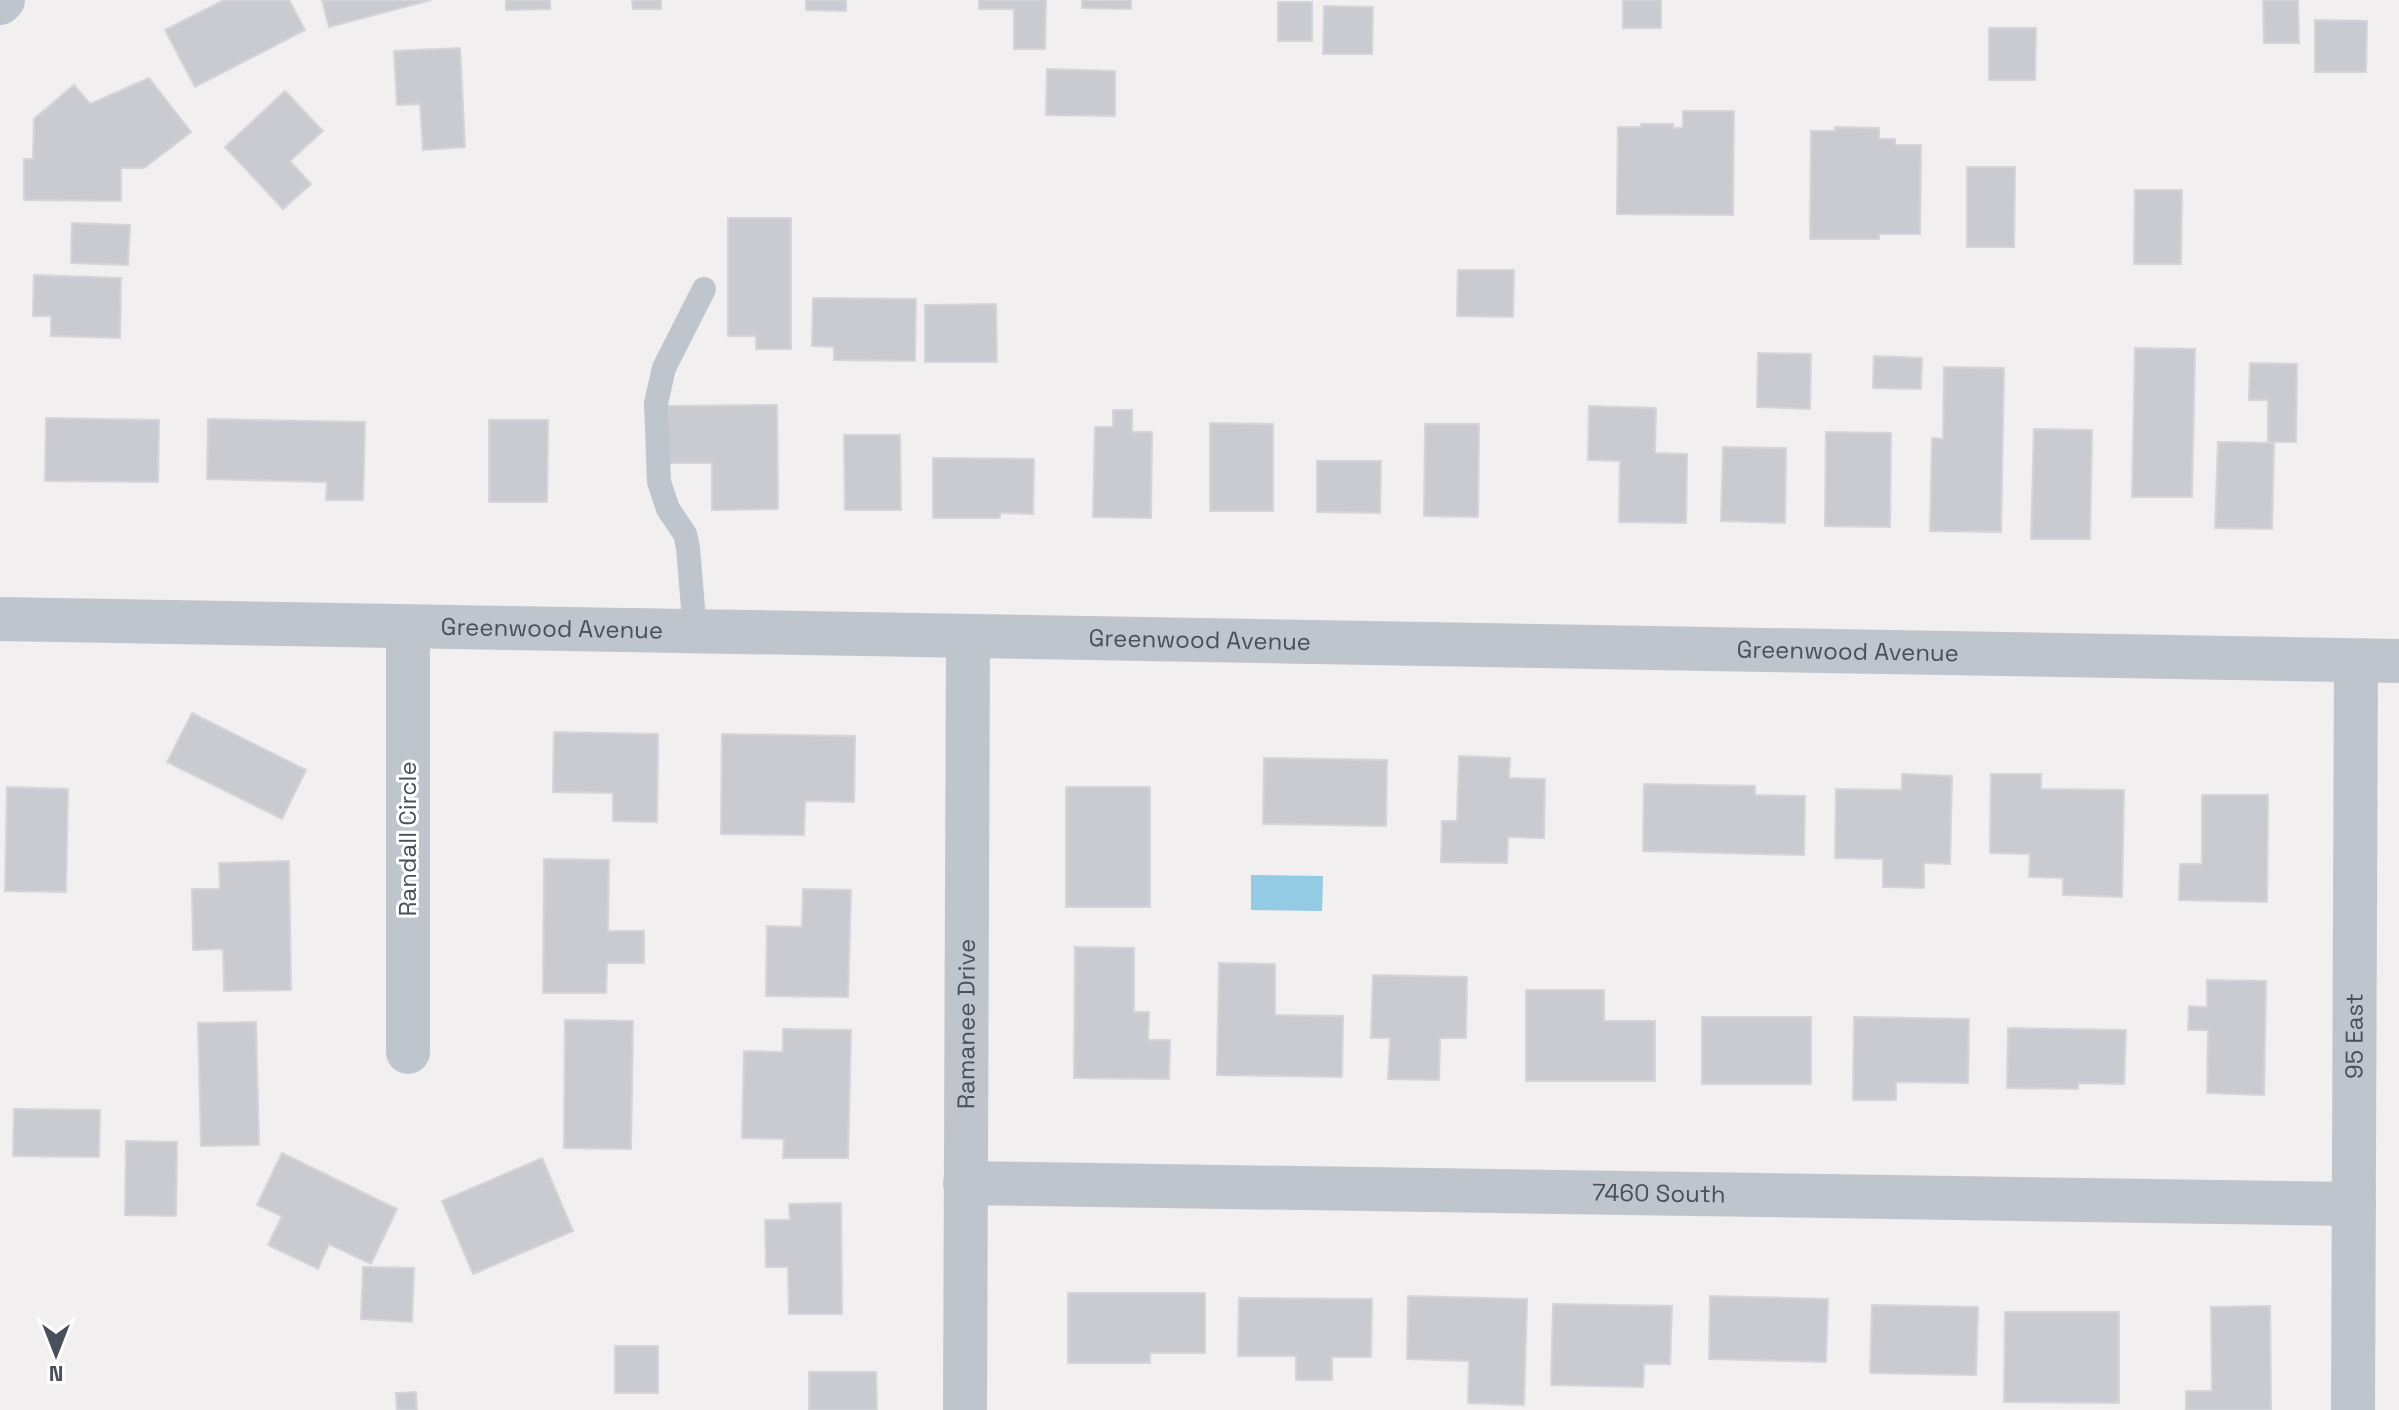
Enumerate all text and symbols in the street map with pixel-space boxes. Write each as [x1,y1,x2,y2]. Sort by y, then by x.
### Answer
street label: Greenwood Avenue [440,611,663,646]
street label: Greenwood Avenue [1088,622,1311,657]
street label: Greenwood Avenue [1736,633,1959,668]
street label: Randall Circle [392,761,423,917]
street label: Ramanee Drive [950,939,982,1109]
street label: 95 East [2338,993,2370,1079]
street label: 7460 South [1592,1176,1726,1209]
north arrow [16,1314,96,1394]
text: N [49,1360,63,1388]

